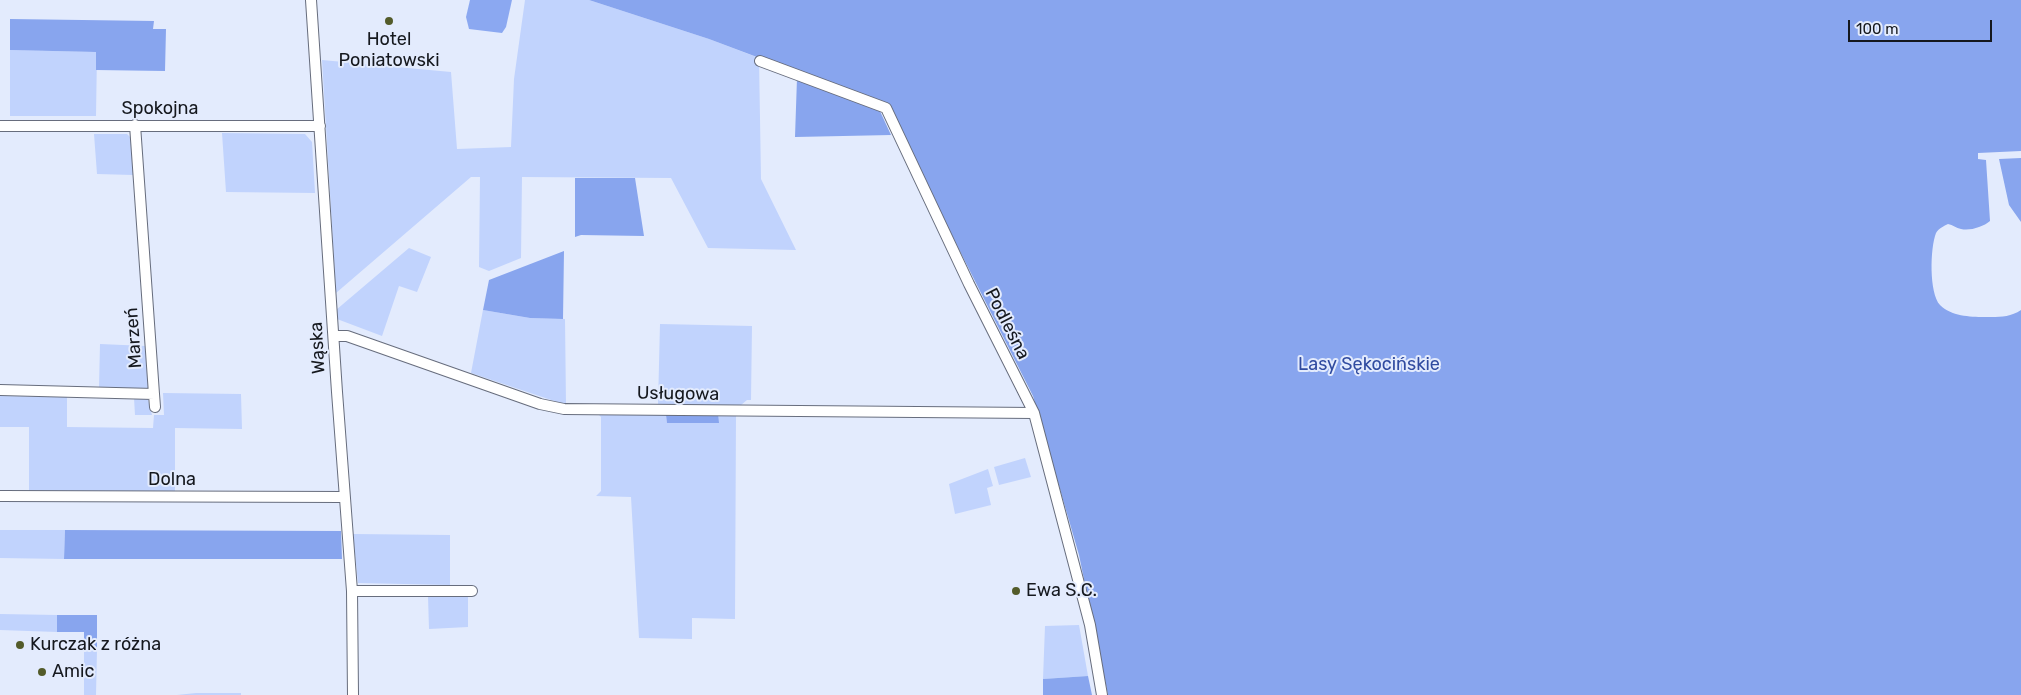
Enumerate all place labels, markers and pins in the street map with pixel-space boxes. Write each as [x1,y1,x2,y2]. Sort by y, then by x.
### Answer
marker: Hotel Poniatowski [383,15,395,27]
place label: Hotel Poniatowski [338,29,440,72]
place label: Ewa S.C. [1026,580,1097,602]
marker: Ewa S.C. [1010,585,1022,597]
place label: Kurczak z różna [30,634,161,656]
marker: Kurczak z różna [14,639,26,651]
place label: Amic [52,661,94,683]
marker: Amic [36,666,48,678]

